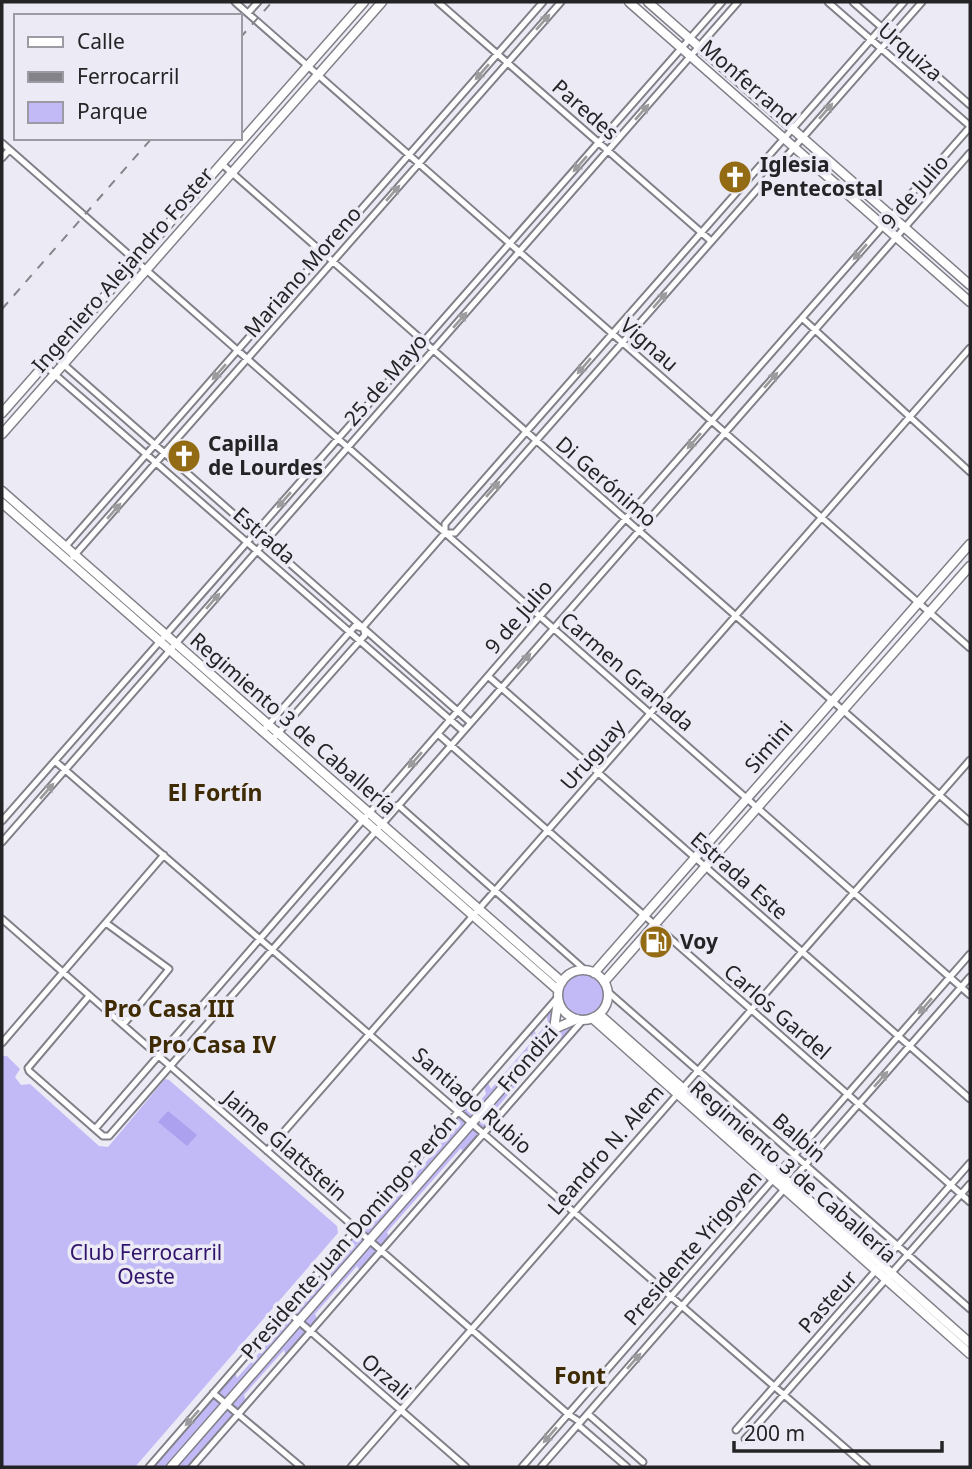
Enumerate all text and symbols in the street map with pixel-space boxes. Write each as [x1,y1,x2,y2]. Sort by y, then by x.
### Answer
one-way arrow [535,13,550,30]
legend [14,14,242,140]
street label: Urquiza [873,16,949,87]
text: Calle [77,27,125,55]
street label: Monferrand [695,33,803,132]
text: Ferrocarril [77,62,179,90]
one-way arrow [475,63,490,80]
street label: Paredes [547,73,625,146]
text: Parque [77,97,147,125]
one-way arrow [818,102,833,119]
one-way arrow [634,103,649,120]
street label: 9 de Julio [874,148,954,234]
place label: Iglesia Pentecostal [760,150,883,202]
one-way arrow [573,155,588,172]
church icon: Iglesia Pentecostal [716,158,754,196]
street label: Ingeniero Alejandro Foster [25,160,219,378]
one-way arrow [385,184,400,201]
street label: Mariano Moreno [237,200,367,343]
one-way arrow [852,243,868,261]
one-way arrow [652,291,668,309]
one-way arrow [451,311,467,328]
street label: Vignau [615,311,685,377]
street label: 25 de Mayo [337,327,433,432]
one-way arrow [576,357,592,375]
one-way arrow [212,363,227,380]
one-way arrow [763,371,779,389]
place label: Capilla de Lourdes [208,429,323,481]
street label: Di Gerónimo [550,430,663,533]
one-way arrow [687,433,702,450]
church icon: Capilla de Lourdes [165,437,203,475]
one-way arrow [485,481,501,498]
one-way arrow [277,492,293,509]
street label: Estrada [228,500,302,570]
one-way arrow [106,502,122,520]
street label: 9 de Julio [478,573,558,659]
one-way arrow [205,592,221,610]
street label: Carmen Granada [555,605,700,737]
street label: Regimiento 3 de Caballería [185,626,403,821]
one-way arrow [516,652,532,670]
street label: Uruguay [554,713,631,796]
street label: Simini [738,714,799,778]
one-way arrow [407,751,423,769]
district label: El Fortín [168,776,262,808]
one-way arrow [39,782,55,800]
street label: Estrada Este [685,825,794,925]
fuel station icon: Voy [637,923,675,961]
place label: Voy [680,927,718,955]
street label: Carlos Gardel [718,957,837,1065]
district label: Pro Casa III [103,992,235,1024]
one-way arrow [917,997,933,1015]
street label: Frondizi [491,1020,564,1097]
district label: Pro Casa IV [148,1028,276,1060]
street label: Santiago Rubio [407,1041,538,1160]
one-way arrow [873,1070,889,1088]
street label: Regimiento 3 de Caballería [685,1074,903,1269]
street label: Leandro N. Alem [541,1078,670,1221]
street label: Jaime Glattstein [216,1082,353,1207]
street label: Balbin [767,1106,832,1168]
street label: Presidente Juan Domingo Perón [234,1108,462,1365]
street label: Presidente Yrigoyen [617,1164,767,1331]
park label: Club Ferrocarril Oeste [70,1238,222,1290]
street label: Pasteur [792,1264,863,1339]
street label: Orzali [356,1347,418,1406]
one-way arrow [626,1352,641,1369]
district label: Font [554,1359,606,1391]
one-way arrow [184,1409,200,1427]
scale bar [734,1410,942,1454]
text: 200 m [744,1419,805,1447]
one-way arrow [543,1427,558,1444]

